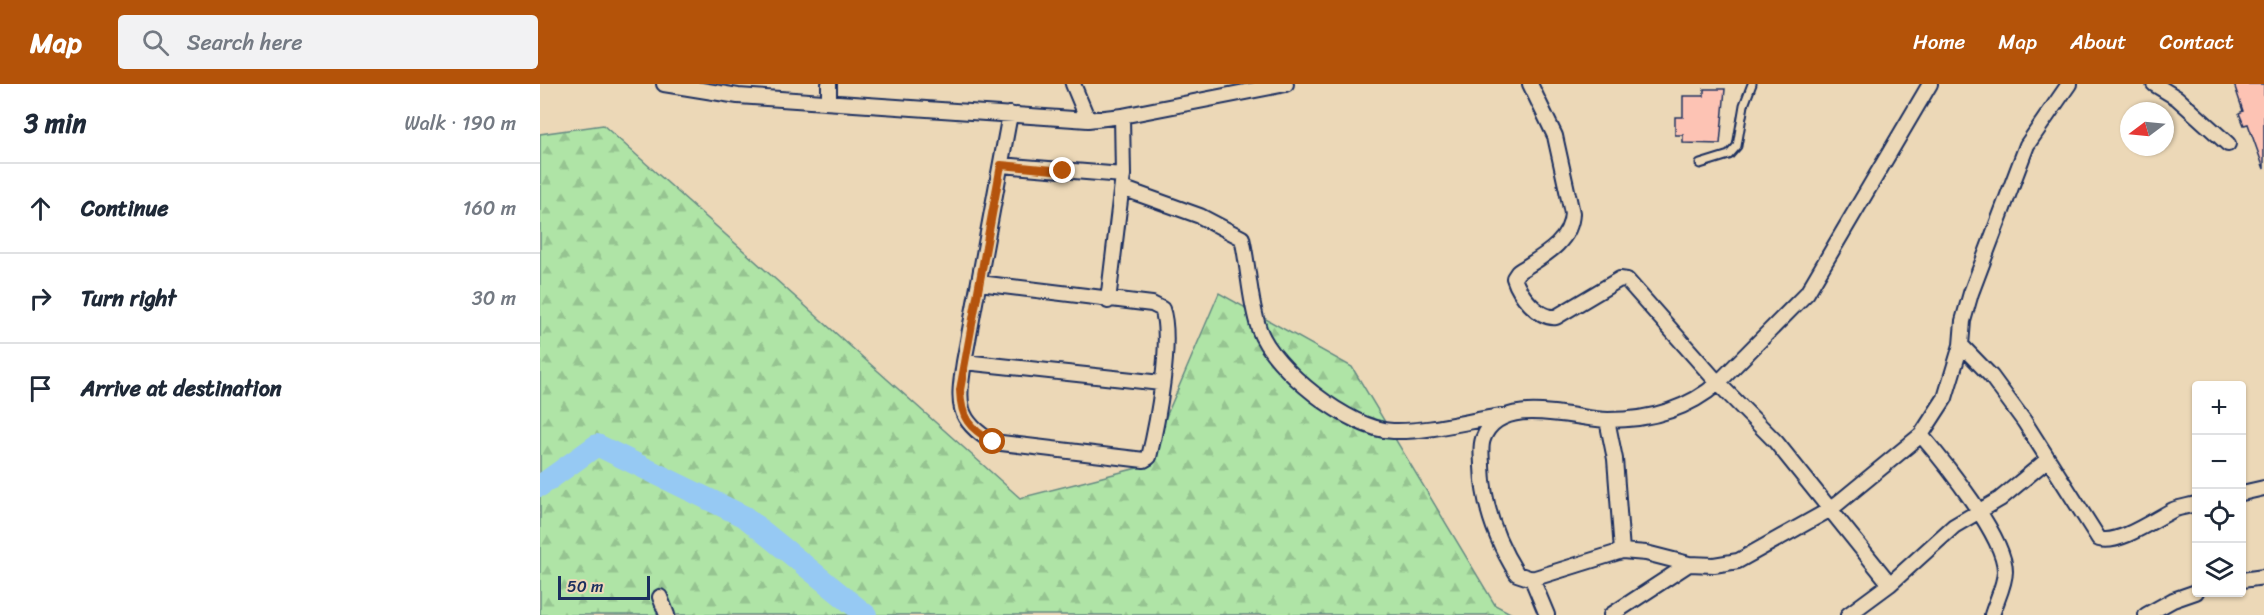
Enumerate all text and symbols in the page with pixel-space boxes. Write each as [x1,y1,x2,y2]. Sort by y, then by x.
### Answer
search box [118,15,538,69]
text: Map [30,18,82,67]
text: Search here [187,23,303,62]
text: Home [1913,23,1965,61]
text: Map [1998,23,2037,61]
text: About [2070,23,2127,61]
text: Contact [2160,23,2234,61]
icon: search [139,26,172,59]
text: 3 min [24,100,86,146]
north arrow [2120,102,2174,156]
text: Walk · 190 m [404,106,516,141]
route end [1049,157,1075,183]
text: Continue [81,189,169,228]
text: 160 m [463,191,516,226]
icon: ahead [24,192,57,225]
text: Turn right [81,279,176,318]
text: 30 m [472,281,516,316]
icon: right [24,282,57,315]
text: Arrive at destination [81,369,282,408]
icon: arrive [24,372,57,405]
map controls [2192,381,2246,597]
button: + [2192,381,2246,435]
route start [979,428,1005,454]
button: − [2192,435,2246,489]
button: locate [2192,489,2246,543]
button: layers [2192,543,2246,597]
text: 50 m [567,572,603,601]
scale bar [558,573,650,600]

